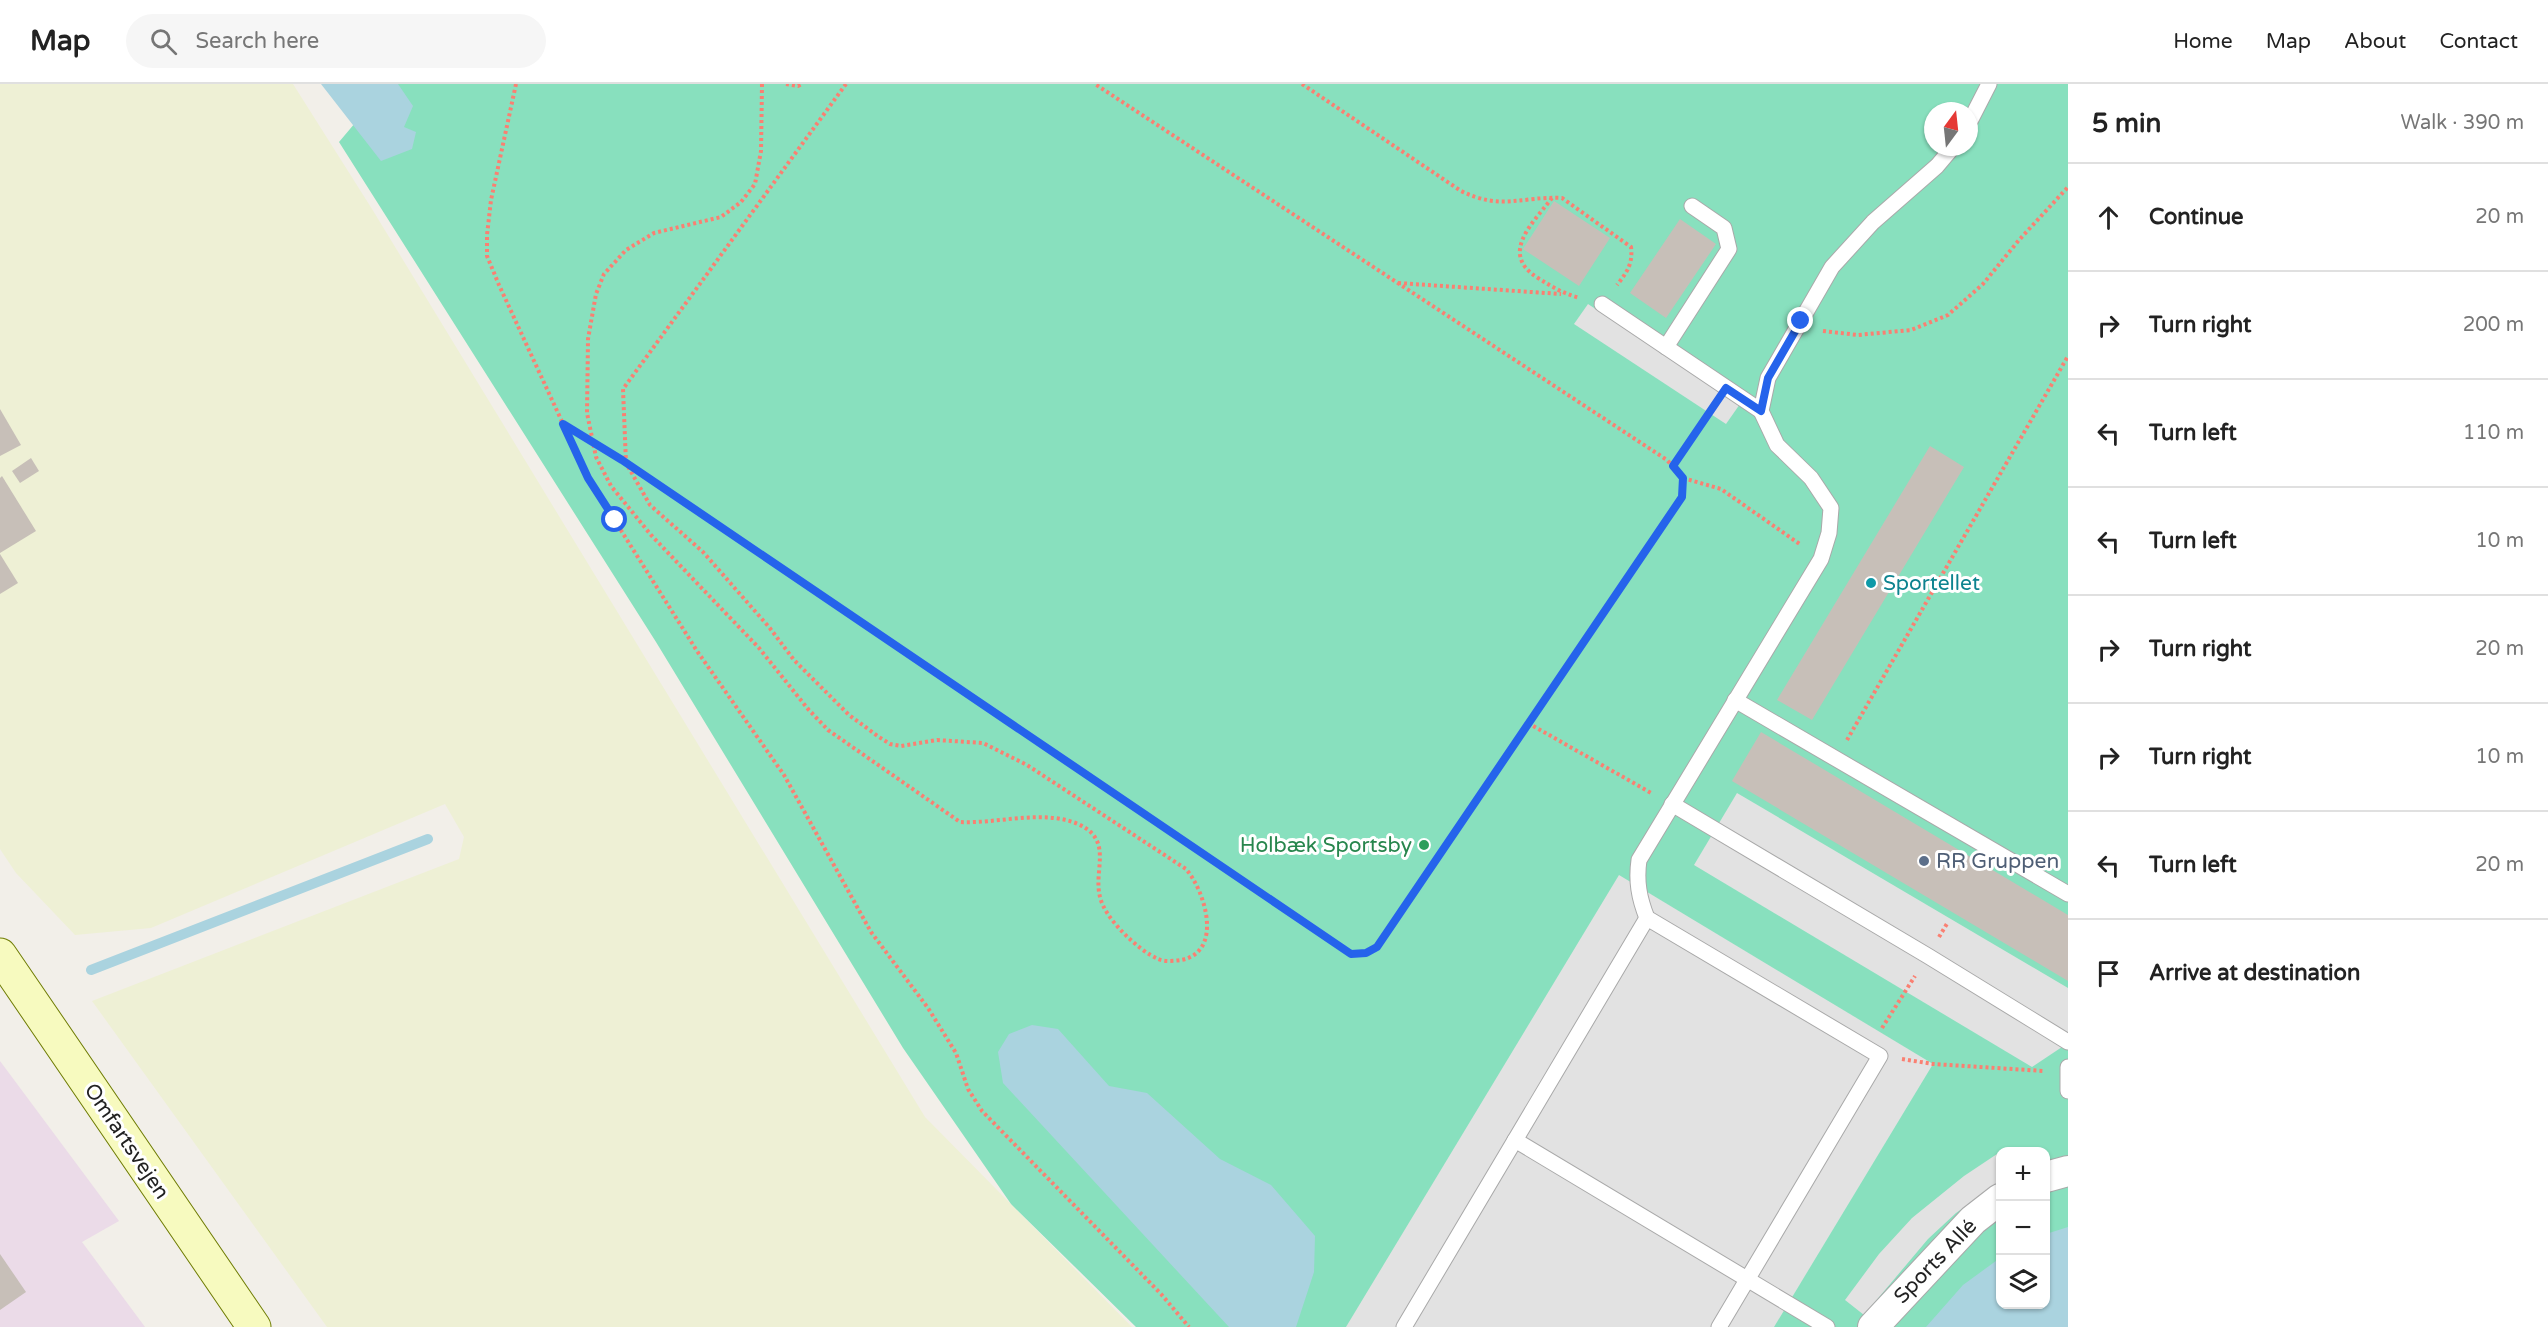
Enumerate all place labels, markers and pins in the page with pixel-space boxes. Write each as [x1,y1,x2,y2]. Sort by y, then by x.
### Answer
place label: Sportellet [1883,571,1980,596]
marker: Sportellet [1864,576,1878,590]
place label: Holbæk Sportsby [1240,833,1412,858]
marker: Holbæk Sportsby [1417,838,1431,852]
place label: RR Gruppen [1936,849,2059,874]
marker: RR Gruppen [1917,854,1931,868]

